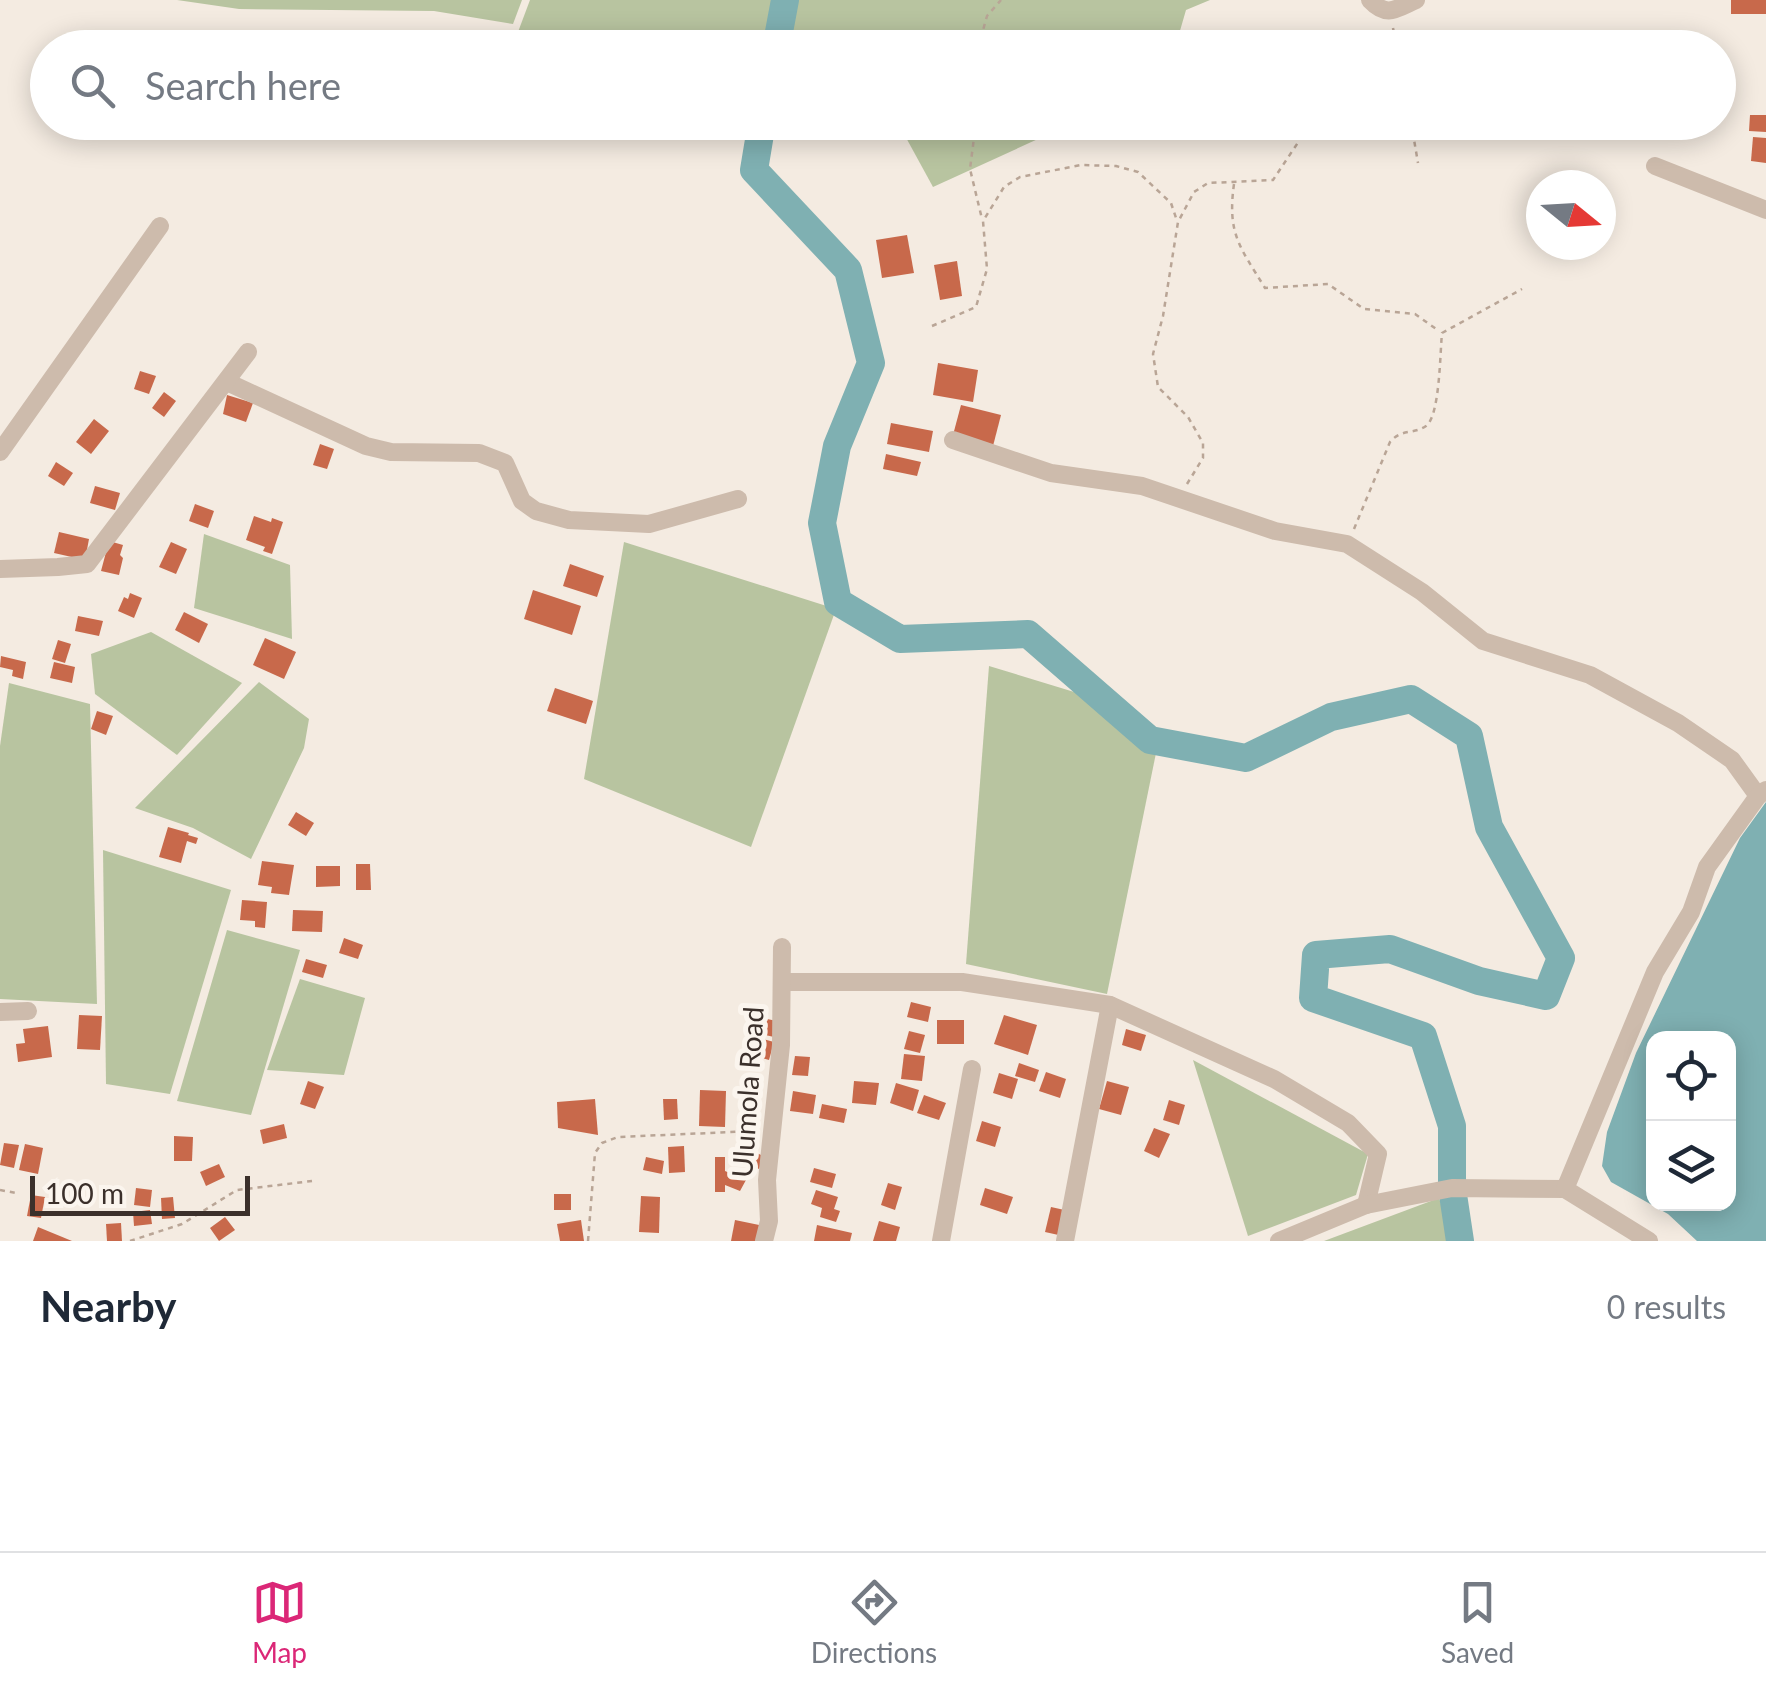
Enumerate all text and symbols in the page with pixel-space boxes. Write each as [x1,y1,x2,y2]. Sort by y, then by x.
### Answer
search box [30,30,1736,140]
icon: search [65,58,120,113]
text: Search here [145,62,341,108]
north arrow [1526,170,1616,260]
street label: Ulumola Road [724,1005,770,1179]
map controls [1646,1031,1736,1211]
button: locate [1646,1031,1736,1121]
button: layers [1646,1121,1736,1211]
scale bar [30,1171,250,1216]
text: 100 m [45,1176,124,1210]
text: Nearby [40,1281,177,1331]
text: 0 results [1607,1287,1726,1326]
tab: Map [252,1575,307,1669]
tab: Directions [811,1575,937,1669]
tab: Saved [1441,1575,1514,1669]

